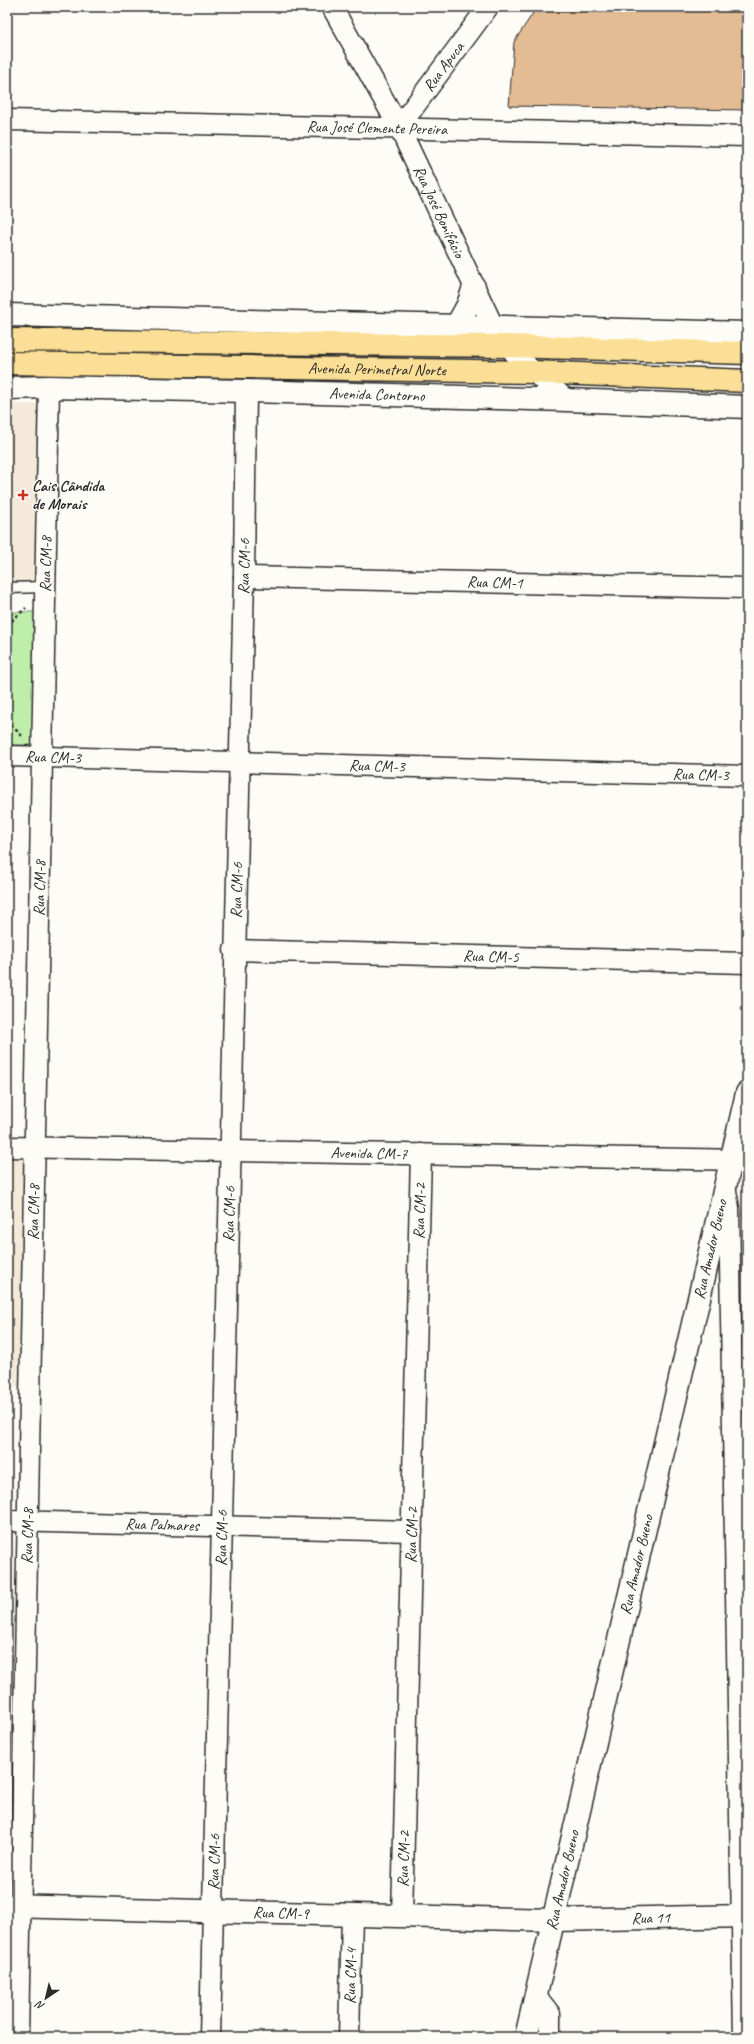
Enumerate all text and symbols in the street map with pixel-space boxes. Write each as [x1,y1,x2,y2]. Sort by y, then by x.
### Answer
street label: Rua Apuca [419,37,469,96]
street label: Rua José Clemente Pereira [306,116,448,140]
street label: Rua José Bonifácio [409,162,470,263]
street label: Avenida Perimetral Norte [308,358,448,381]
street label: Avenida Contorno [329,383,426,406]
place label: Cais Cândida de Morais [32,476,106,514]
marker: Cais Cândida de Morais [17,489,29,501]
street label: Rua CM-8 [35,534,56,592]
street label: Rua CM-6 [234,537,254,595]
street label: Rua CM-1 [467,572,524,593]
street label: Rua CM-3 [25,746,83,768]
street label: Rua CM-3 [349,755,407,777]
street label: Rua CM-3 [672,764,731,786]
street label: Rua CM-8 [29,858,50,916]
street label: Rua CM-6 [226,861,247,919]
street label: Rua CM-5 [463,946,520,967]
street label: Avenida CM-7 [330,1143,408,1164]
street label: Rua CM-2 [409,1181,430,1239]
street label: Rua CM-8 [23,1182,44,1240]
street label: Rua CM-6 [219,1185,240,1242]
street label: Rua Amador Bueno [689,1196,732,1301]
street label: Rua CM-2 [401,1505,422,1563]
street label: Rua CM-8 [17,1506,38,1564]
street label: Rua CM-6 [211,1509,232,1566]
street label: Rua Amador Bueno [615,1512,658,1617]
street label: Rua Palmares [125,1514,201,1536]
street label: Rua Amador Bueno [541,1827,584,1932]
street label: Rua CM-2 [393,1829,414,1887]
street label: Rua CM-6 [203,1833,225,1890]
street label: Rua CM-9 [253,1902,311,1924]
street label: Rua 11 [631,1908,671,1928]
street label: Rua CM-4 [340,1946,361,2004]
north arrow [26,1978,66,2018]
text: N [32,1997,47,2014]

